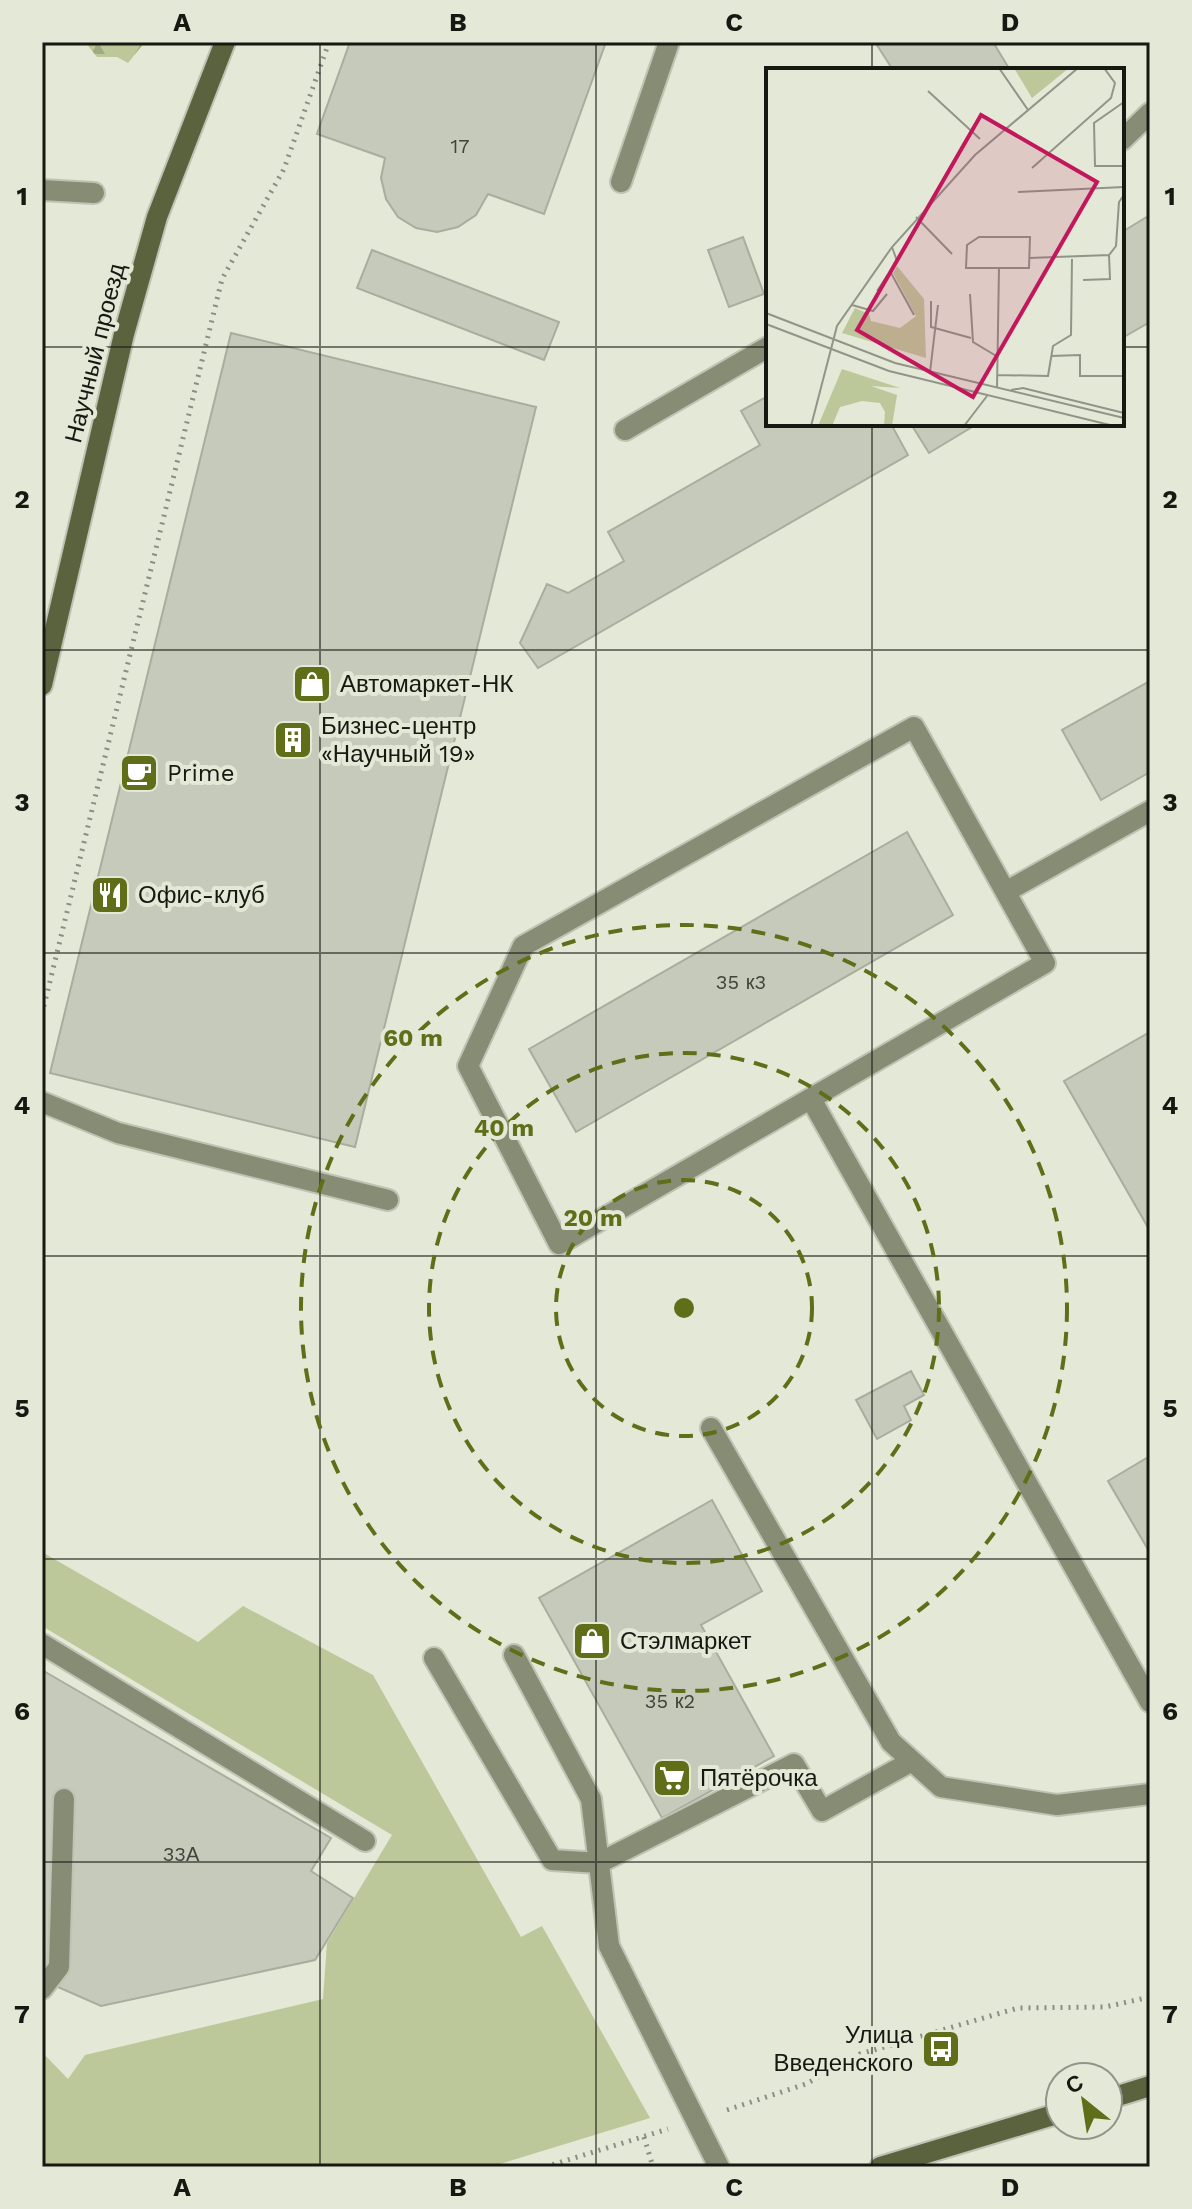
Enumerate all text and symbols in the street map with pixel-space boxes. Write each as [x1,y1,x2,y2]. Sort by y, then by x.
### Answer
text: A [173,7,191,37]
text: B [449,7,467,37]
text: C [725,7,743,37]
text: D [1001,7,1019,37]
inset map [766,68,1124,426]
house number: 17 [450,134,470,158]
text: 1 [16,181,28,211]
text: 1 [1164,181,1176,211]
street label: Научный проезд [59,260,131,446]
text: 2 [14,484,30,514]
text: 2 [1162,484,1178,514]
shop icon: Автомаркет-НК [291,663,333,705]
place label: Автомаркет-НК [340,670,513,698]
place label: Бизнес-центр «Научный 19» [321,712,476,768]
building icon: Бизнес-центр «Научный 19» [272,719,314,761]
cafe icon: Prime [118,752,160,794]
place label: Prime [167,759,235,787]
text: 3 [14,787,30,817]
text: 3 [1162,787,1178,817]
restaurant icon: Офис-клуб [89,874,131,916]
place label: Офис-клуб [138,881,265,909]
house number: 35 к3 [716,970,766,994]
text: 60 m [383,1024,443,1052]
text: 4 [14,1090,31,1120]
text: 4 [1162,1090,1179,1120]
text: 40 m [474,1114,534,1142]
text: 20 m [563,1204,623,1232]
centre of rings [670,1294,698,1322]
text: 5 [14,1393,30,1423]
text: 5 [1162,1393,1178,1423]
shop icon: Стэлмаркет [571,1620,613,1662]
place label: Стэлмаркет [620,1627,752,1655]
house number: 35 к2 [645,1689,695,1713]
text: 6 [14,1696,30,1726]
text: 6 [1162,1696,1178,1726]
supermarket icon: Пятёрочка [651,1757,693,1799]
place label: Пятёрочка [700,1764,818,1792]
house number: 33А [163,1842,200,1866]
text: 7 [14,1999,30,2029]
text: 7 [1162,1999,1178,2029]
place label: Улица Введенского [773,2021,914,2077]
bus stop icon: Улица Введенского [920,2028,962,2070]
north arrow [1044,2061,1124,2141]
text: С [1061,2069,1087,2099]
text: A [173,2172,191,2202]
text: B [449,2172,467,2202]
text: C [725,2172,743,2202]
text: D [1001,2172,1019,2202]

